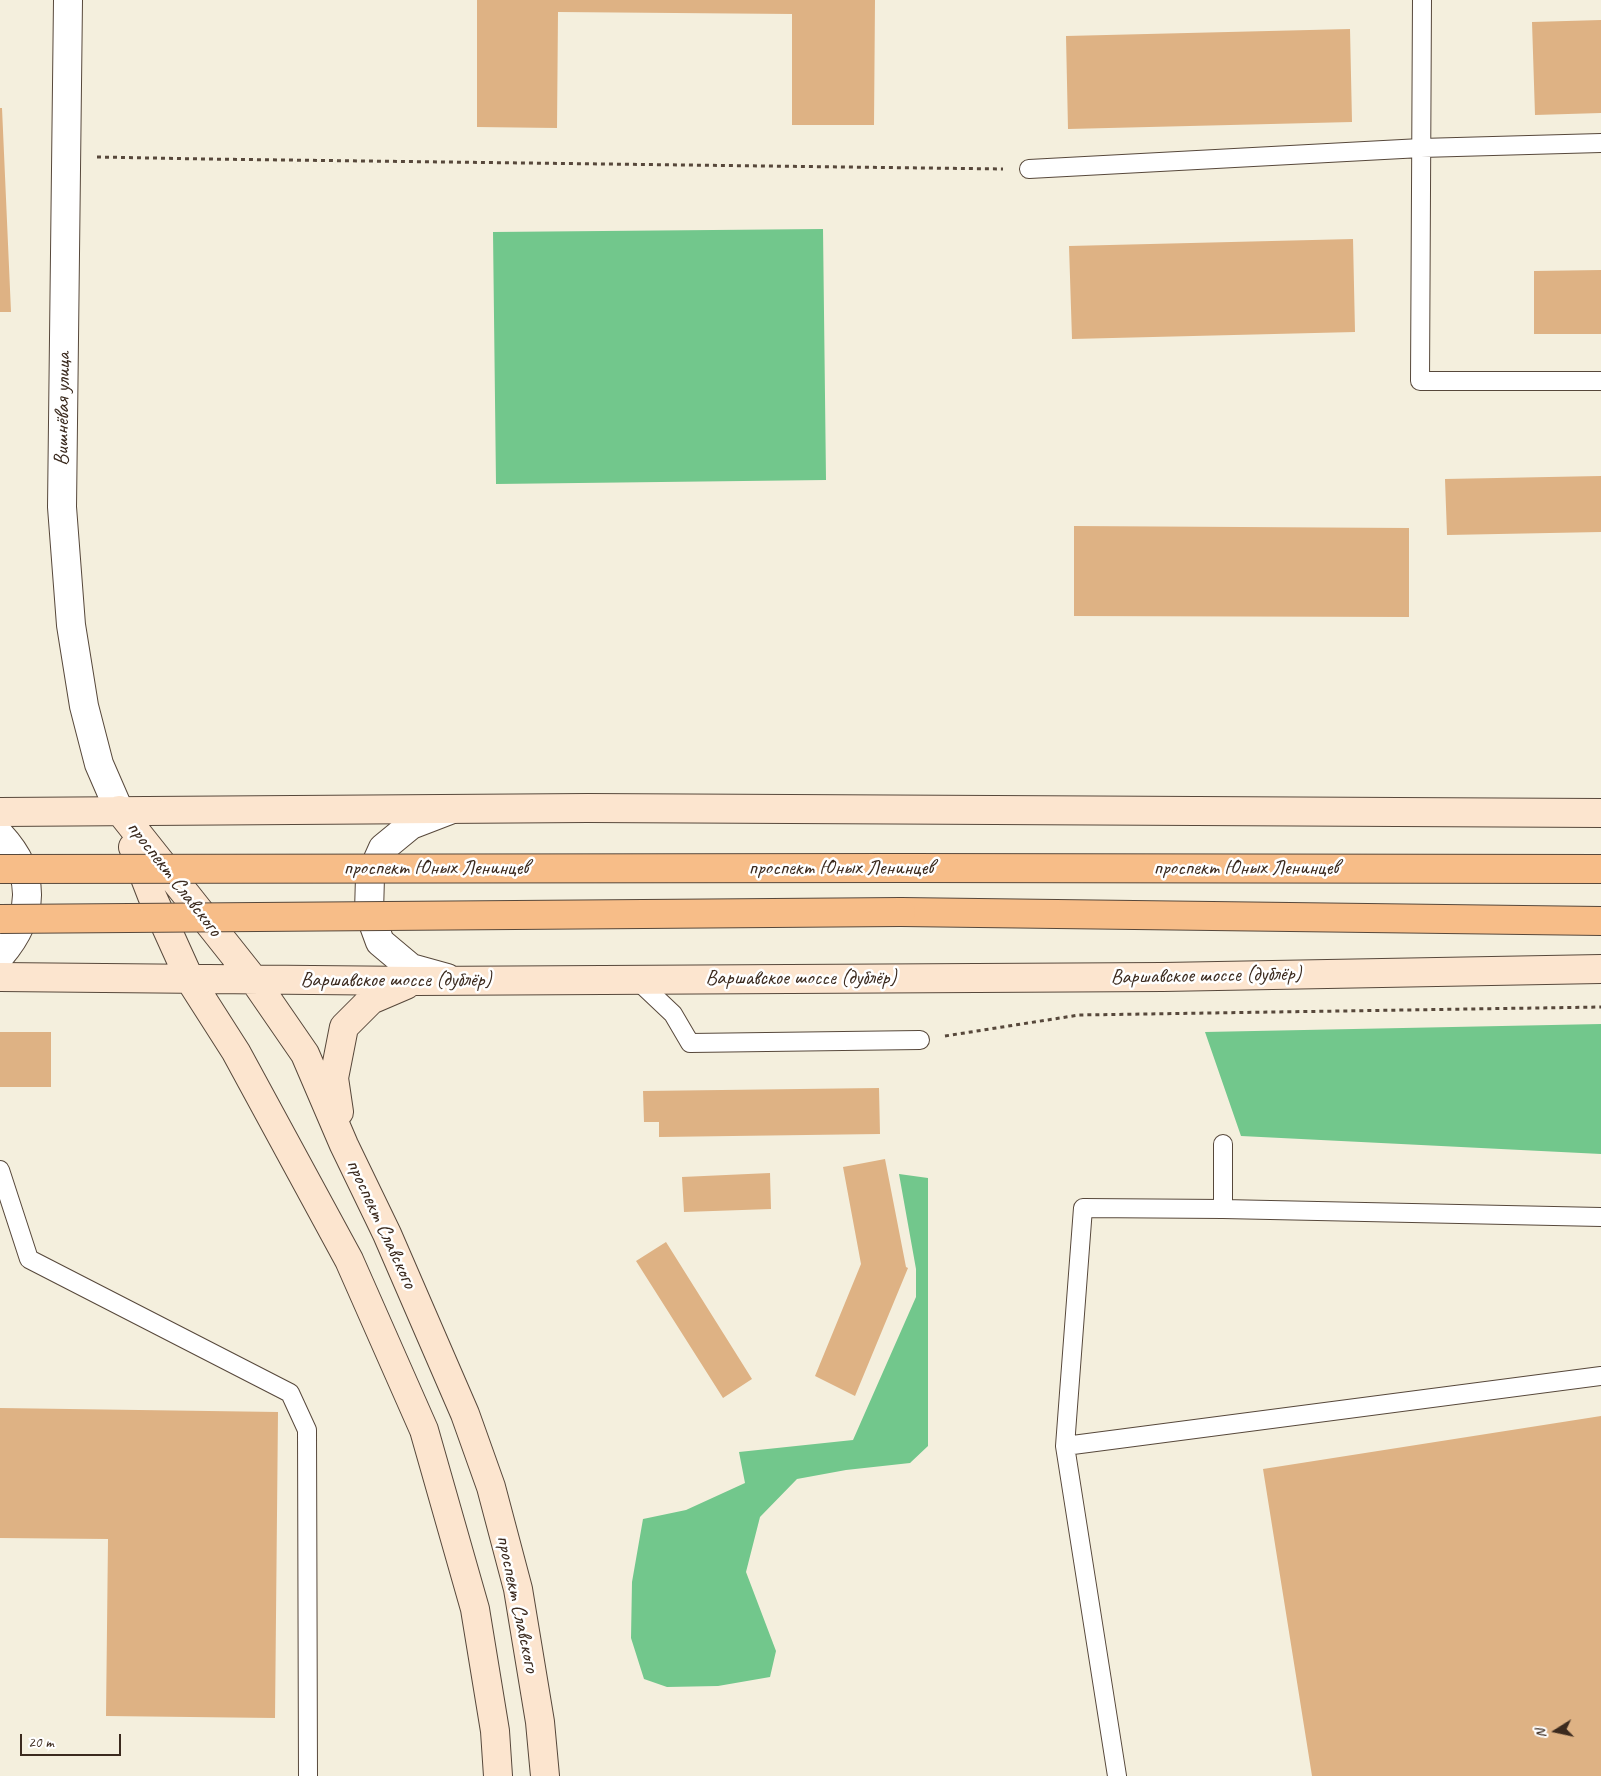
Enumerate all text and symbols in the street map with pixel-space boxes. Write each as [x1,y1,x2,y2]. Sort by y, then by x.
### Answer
street label: Вишнёвая улица [49,352,77,466]
street label: проспект Славского [121,816,227,942]
street label: проспект Юных Ленинцев [343,855,529,881]
street label: проспект Юных Ленинцев [748,855,934,881]
street label: проспект Юных Ленинцев [1153,855,1339,881]
street label: Варшавское шоссе (дублёр) [1110,962,1302,990]
street label: Варшавское шоссе (дублёр) [706,965,896,991]
street label: Варшавское шоссе (дублёр) [301,967,491,993]
street label: проспект Славского [340,1155,422,1293]
street label: проспект Славского [490,1533,544,1675]
north arrow [1531,1706,1581,1756]
scale bar [22,1724,124,1756]
text: N [1532,1728,1550,1739]
text: 20 m [28,1733,54,1752]

